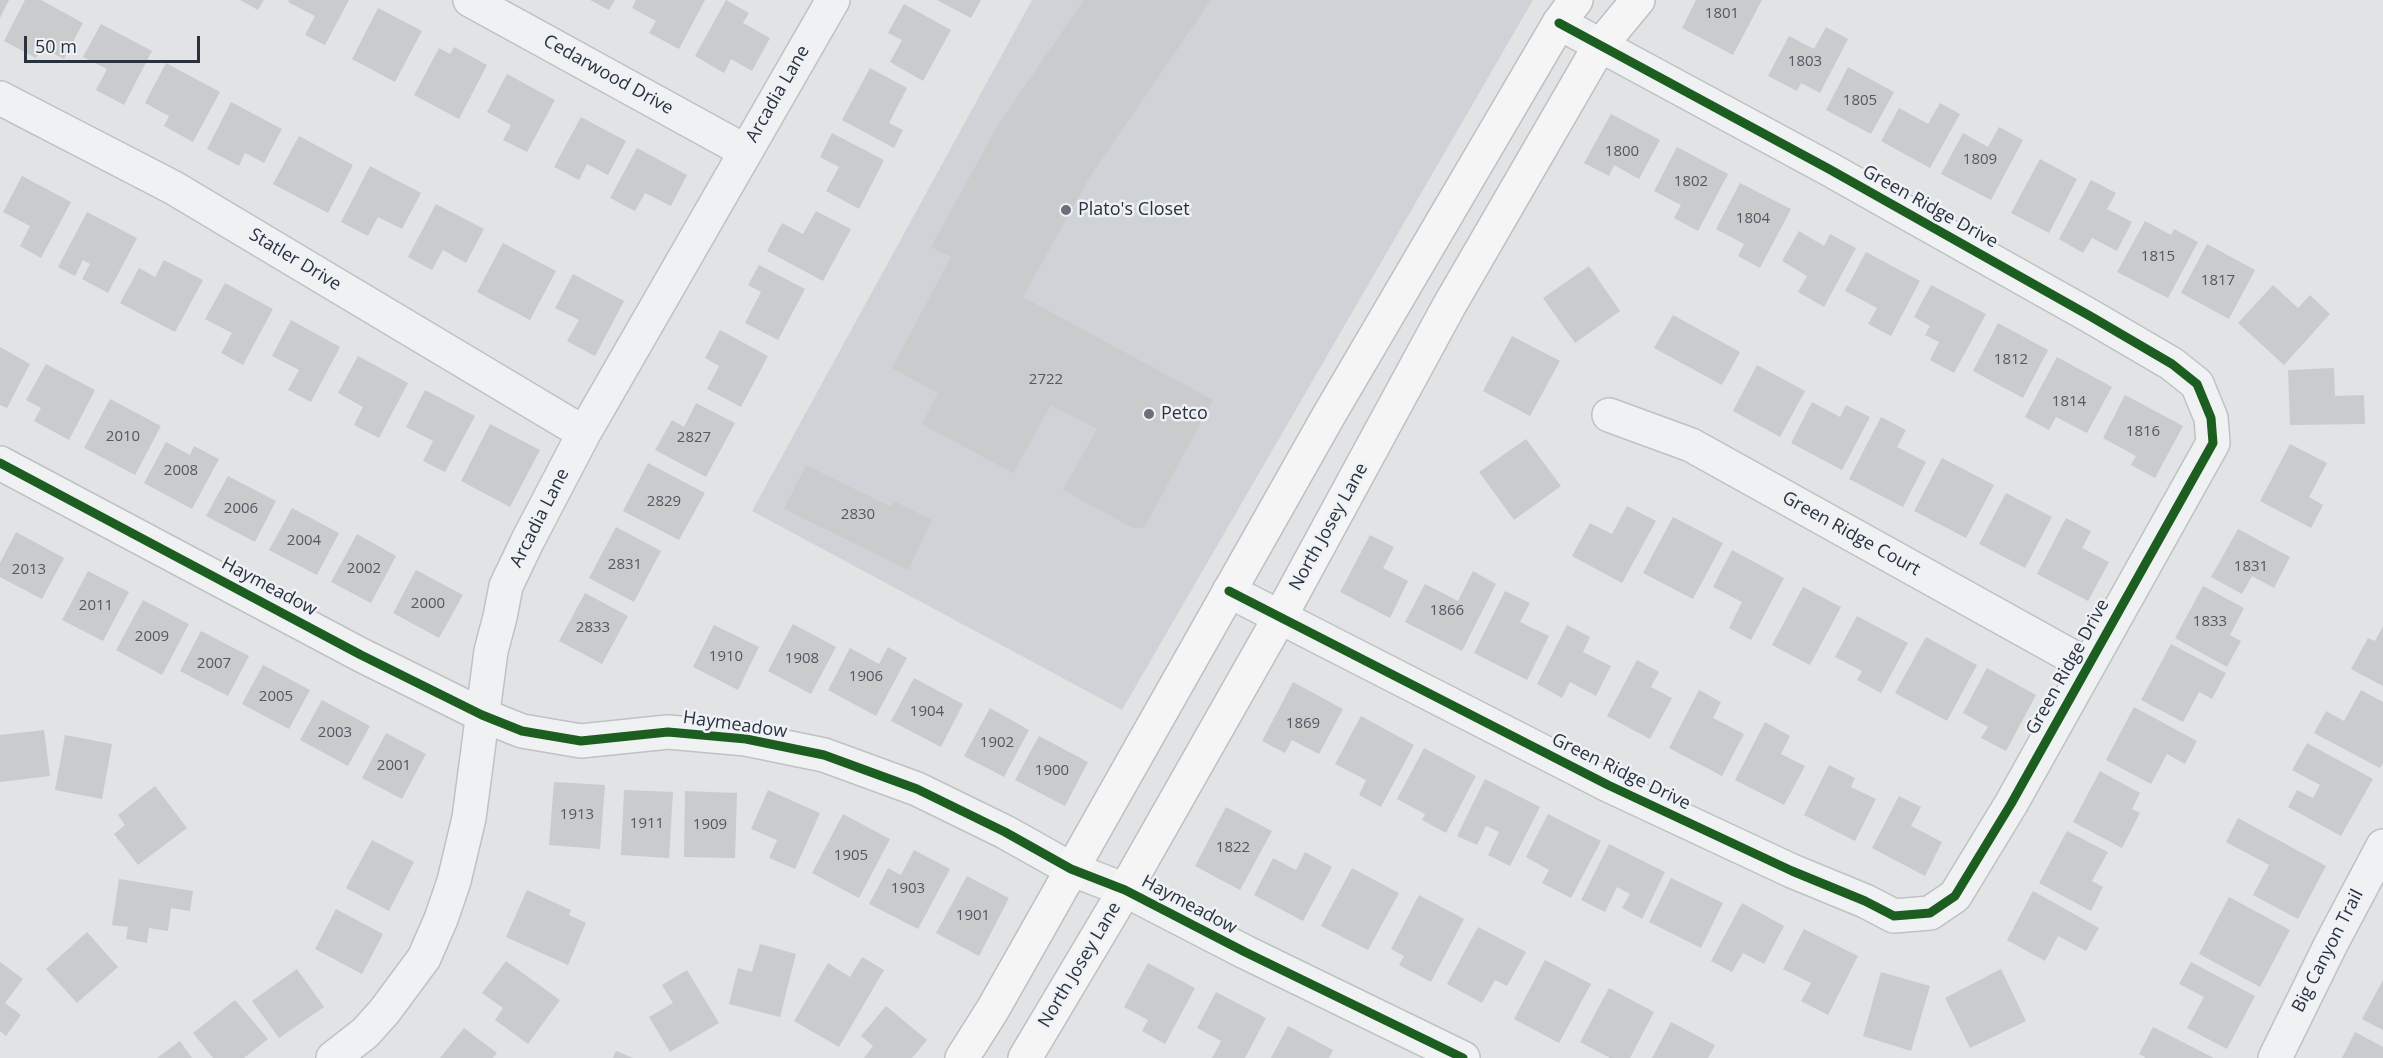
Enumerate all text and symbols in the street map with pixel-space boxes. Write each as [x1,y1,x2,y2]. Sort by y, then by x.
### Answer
house number: 1801 [1705,5,1739,23]
scale bar [27,24,202,62]
street label: Cedarwood Drive [539,30,677,120]
text: 50 m [35,34,77,58]
street label: Arcadia Lane [742,42,814,146]
house number: 1803 [1788,53,1822,71]
house number: 1805 [1843,92,1877,110]
house number: 1800 [1605,143,1639,161]
house number: 1809 [1963,151,1997,169]
street label: Green Ridge Drive [1858,161,2002,253]
house number: 1802 [1674,173,1708,191]
place label: Plato's Closet [1078,199,1190,221]
marker: Plato's Closet [1059,203,1073,217]
house number: 1804 [1736,210,1770,228]
street label: Statler Drive [245,224,345,296]
house number: 1815 [2141,248,2175,266]
house number: 1817 [2201,272,2235,290]
house number: 1812 [1994,351,2028,369]
house number: 2722 [1029,371,1063,389]
house number: 1814 [2052,393,2086,411]
place label: Petco [1161,403,1208,425]
marker: Petco [1142,407,1156,421]
house number: 1816 [2126,423,2160,441]
house number: 2010 [106,428,140,446]
house number: 2827 [677,429,711,447]
street label: North Josey Lane [1285,459,1373,595]
house number: 2008 [164,462,198,480]
street label: Arcadia Lane [506,465,574,571]
street label: Green Ridge Court [1778,487,1924,581]
house number: 2829 [647,493,681,511]
house number: 2006 [224,500,258,518]
house number: 2830 [841,506,875,524]
house number: 2004 [287,532,321,550]
street label: Haymeadow [218,553,320,621]
house number: 2831 [608,556,642,574]
house number: 1831 [2234,558,2268,576]
house number: 2002 [347,560,381,578]
house number: 2013 [12,561,46,579]
house number: 2000 [411,595,445,613]
street label: Green Ridge Drive [2022,595,2114,739]
house number: 2011 [79,597,113,615]
house number: 1866 [1430,602,1464,620]
house number: 1833 [2193,613,2227,631]
house number: 2833 [576,619,610,637]
house number: 2009 [135,628,169,646]
house number: 1910 [709,648,743,666]
house number: 1908 [785,650,819,668]
house number: 2007 [197,655,231,673]
house number: 1906 [849,668,883,686]
house number: 2005 [259,688,293,706]
house number: 1904 [910,703,944,721]
street label: Haymeadow [682,707,788,743]
house number: 1869 [1286,715,1320,733]
house number: 2003 [318,724,352,742]
street label: Green Ridge Drive [1548,729,1694,815]
house number: 1902 [980,734,1014,752]
house number: 2001 [377,757,411,775]
house number: 1900 [1035,762,1069,780]
house number: 1913 [560,806,594,824]
house number: 1911 [630,815,664,833]
house number: 1909 [693,816,727,834]
house number: 1822 [1216,839,1250,857]
house number: 1905 [834,847,868,865]
street label: Haymeadow [1138,871,1240,939]
house number: 1903 [891,880,925,898]
street label: Big Canyon Trail [2288,886,2368,1016]
street label: North Josey Lane [1034,898,1126,1032]
house number: 1901 [956,907,990,925]

